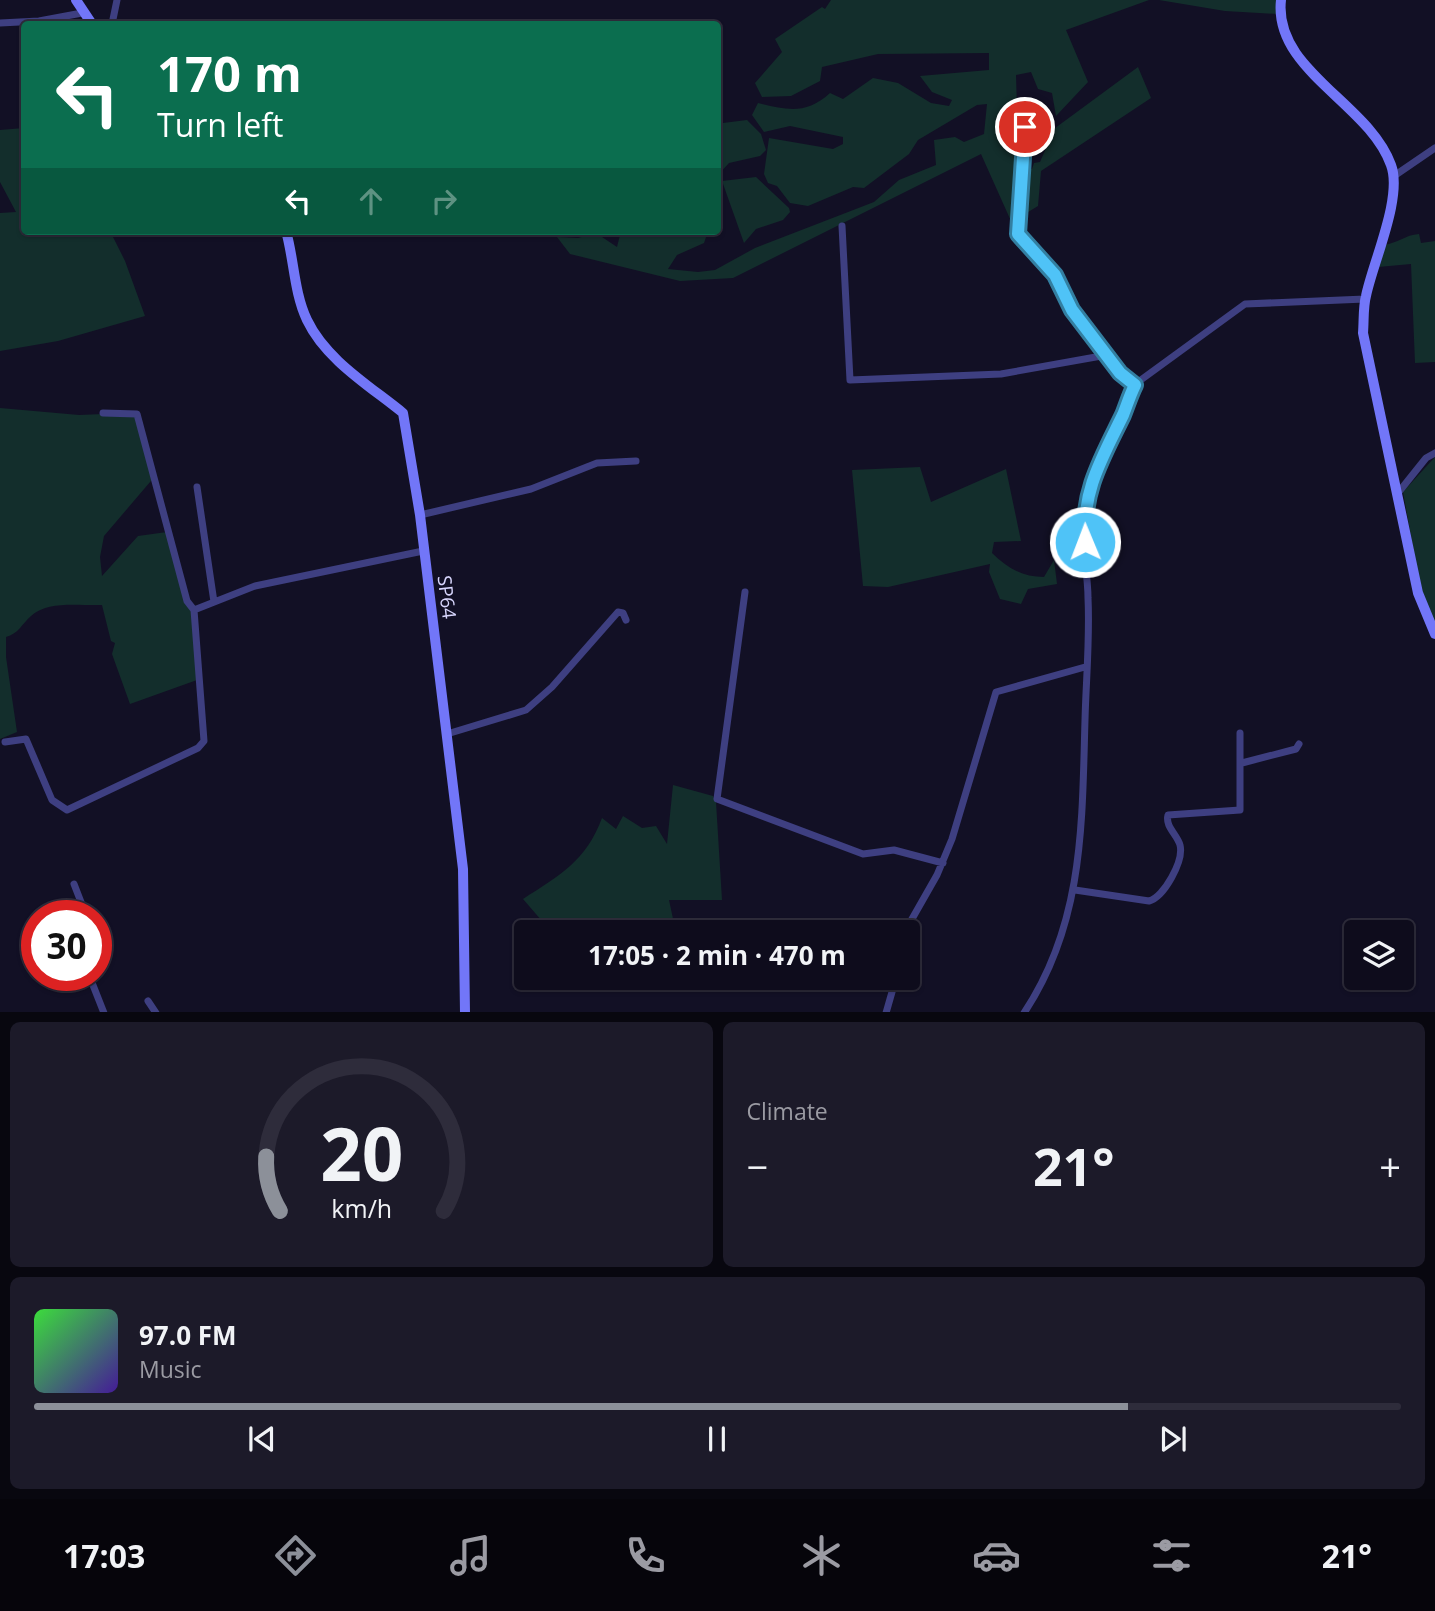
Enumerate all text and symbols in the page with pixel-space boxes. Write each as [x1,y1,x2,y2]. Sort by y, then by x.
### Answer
text: 170 m [157,40,302,106]
icon: left [42,49,133,140]
pin [995,97,1055,157]
text: Turn left [157,103,283,146]
icon: arrive [1006,108,1044,146]
icon: left [279,182,317,220]
icon: ahead [352,182,390,220]
icon: right [425,182,463,220]
position arrow [1048,505,1122,579]
street label: SP64 [431,574,463,620]
speed limit sign: 30 [21,900,112,991]
map controls [1344,920,1414,990]
button: layers [1344,920,1414,990]
text: 17:05 · 2 min · 470 m [588,937,846,973]
text: Climate [747,1095,828,1127]
text: 20 [320,1103,403,1202]
text: 21° [1033,1130,1115,1201]
text: − [747,1140,768,1192]
text: + [1379,1140,1401,1192]
text: km/h [331,1190,392,1224]
text: 97.0 FM [139,1317,237,1353]
text: Music [139,1353,202,1385]
icon: previous [243,1420,281,1458]
icon: pause [698,1420,736,1458]
icon: next [1154,1420,1192,1458]
icon: directions [271,1531,320,1580]
icon: music [446,1531,495,1580]
icon: phone [621,1531,670,1580]
icon: climate [797,1531,846,1580]
icon: car [972,1531,1021,1580]
icon: filters [1147,1531,1196,1580]
text: 17:03 [63,1534,145,1577]
text: 21° [1322,1534,1372,1577]

